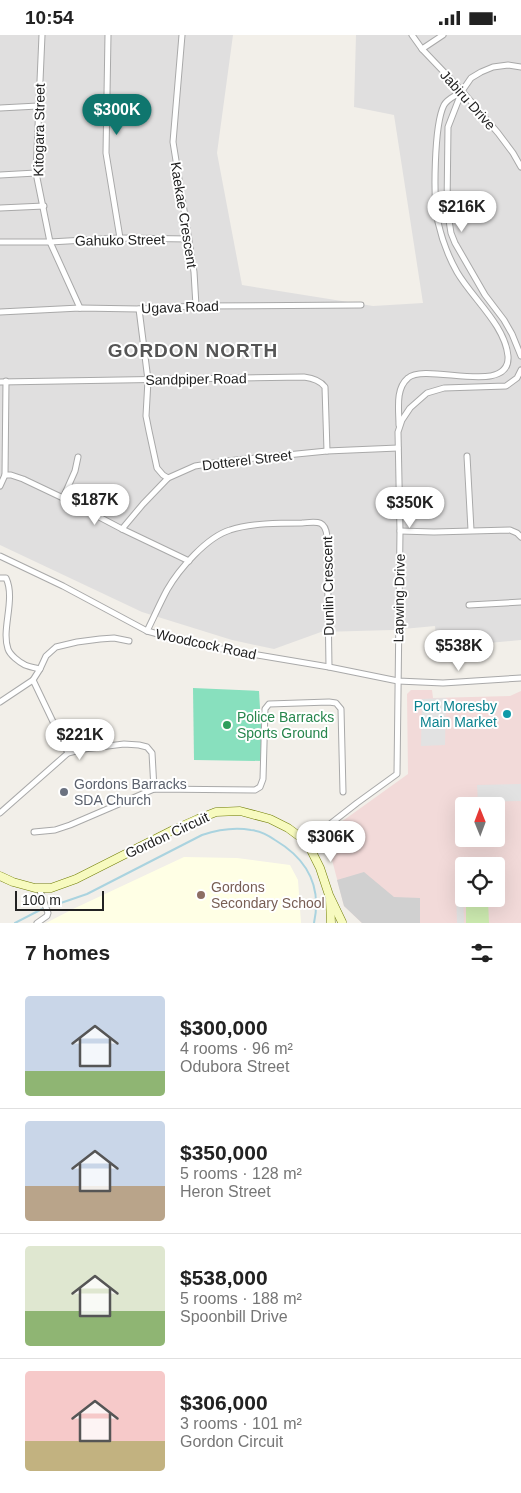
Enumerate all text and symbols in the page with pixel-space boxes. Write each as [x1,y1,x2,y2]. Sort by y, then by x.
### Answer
text: 10:54 [25,7,74,28]
street label: Jabiru Drive [437,67,499,133]
street label: Kitogara Street [30,83,48,177]
pin: $300K [82,93,152,136]
text: $300K [93,101,141,118]
street label: Kaekae Crescent [168,161,200,269]
pin: $216K [427,191,497,233]
text: $216K [438,198,486,215]
street label: Gahuko Street [75,231,165,249]
street label: Ugava Road [141,298,219,316]
district label: GORDON NORTH [108,340,278,361]
street label: Sandpiper Road [145,370,247,388]
street label: Dotterel Street [201,447,293,473]
pin: $187K [60,483,130,526]
pin: $350K [375,487,445,529]
text: $187K [71,491,119,508]
text: $350K [386,494,434,511]
street label: Dunlin Crescent [319,536,337,636]
street label: Lapwing Drive [390,553,408,642]
street label: Woodcock Road [154,626,258,662]
pin: $538K [424,629,494,672]
text: $538K [435,637,483,654]
place label: Port Moresby Main Market [414,698,497,730]
marker: Port Moresby Main Market [501,708,513,720]
place label: Police Barracks Sports Ground [237,709,334,741]
pin: $221K [45,719,115,761]
marker: Police Barracks Sports Ground [221,719,233,731]
text: $221K [56,726,104,743]
place label: Gordons Barracks SDA Church [74,776,187,808]
marker: Gordons Barracks SDA Church [58,786,70,798]
north arrow [455,797,505,847]
map controls [455,797,505,907]
street label: Gordon Circuit [123,809,211,861]
pin: $306K [296,821,366,863]
text: $306K [307,828,355,845]
button: locate [455,857,505,907]
place label: Gordons Secondary School [211,879,325,911]
scale bar [15,888,104,911]
marker: Gordons Secondary School [195,889,207,901]
text: 100 m [22,892,61,908]
icon: filters [468,939,496,967]
text: 7 homes [25,941,110,964]
icon: home [65,1016,125,1076]
text: $300,000 [180,1016,268,1039]
text: 4 rooms · 96 m² [180,1040,293,1057]
text: Odubora Street [180,1058,289,1075]
icon: home [65,1141,125,1201]
text: $350,000 [180,1141,268,1164]
text: 5 rooms · 128 m² [180,1165,302,1182]
text: Heron Street [180,1183,271,1200]
icon: home [65,1266,125,1326]
text: $538,000 [180,1266,268,1289]
text: 5 rooms · 188 m² [180,1290,302,1307]
text: Spoonbill Drive [180,1308,288,1325]
icon: home [65,1391,125,1451]
text: $306,000 [180,1391,268,1414]
text: 3 rooms · 101 m² [180,1415,302,1432]
text: Gordon Circuit [180,1433,283,1450]

